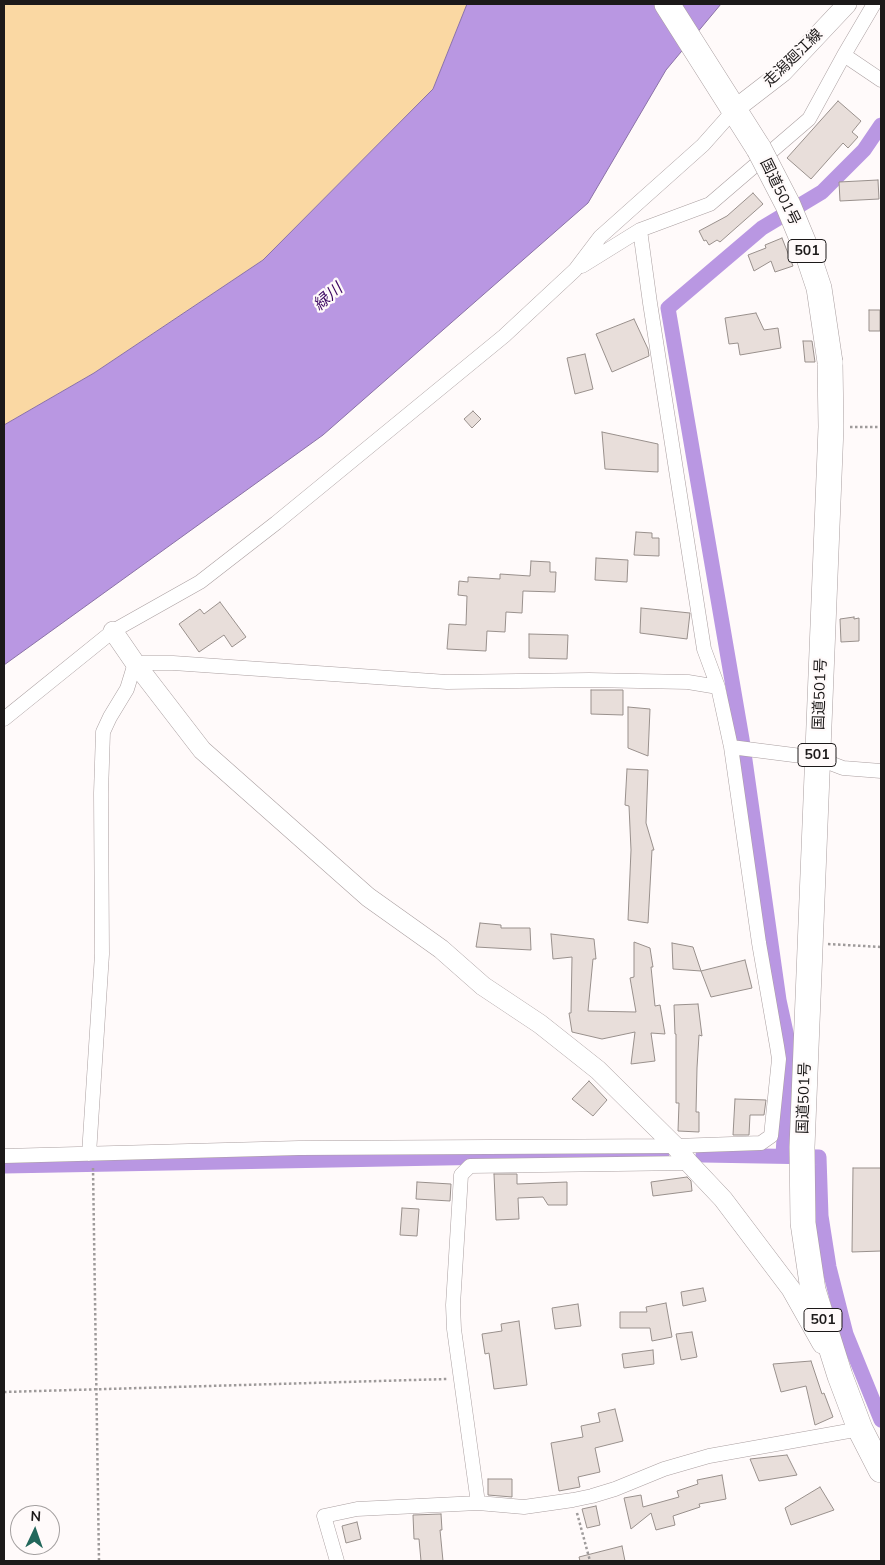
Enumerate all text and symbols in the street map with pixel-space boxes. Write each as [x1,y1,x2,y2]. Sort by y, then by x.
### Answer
street label: 走潟廻江線 [760,25,826,91]
street label: 国道501号 [756,156,804,228]
road number: 501 [788,240,826,262]
water label: 緑川 [310,279,346,315]
street label: 国道501号 [810,658,830,730]
road number: 501 [798,744,836,766]
street label: 国道501号 [794,1062,814,1134]
road number: 501 [804,1308,842,1332]
north arrow [10,1505,60,1555]
text: N [30,1507,41,1525]

